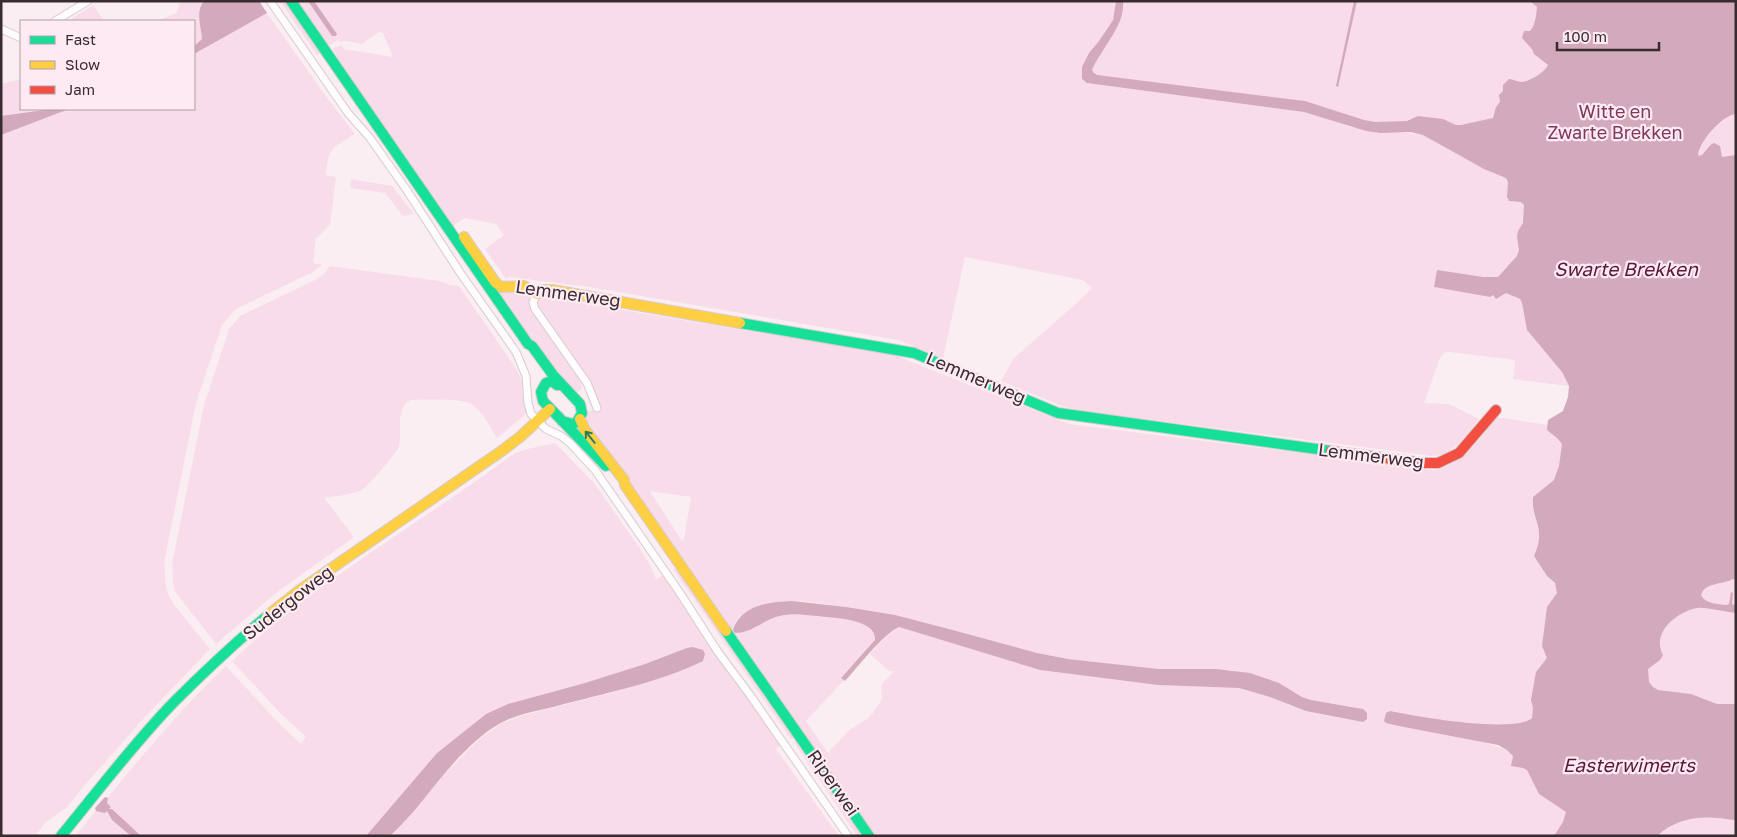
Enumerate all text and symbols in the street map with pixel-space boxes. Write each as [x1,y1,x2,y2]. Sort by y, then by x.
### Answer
legend [20,20,195,110]
scale bar [1557,20,1660,52]
text: 100 m [1564,27,1607,45]
text: Fast [65,30,96,48]
text: Slow [65,55,100,73]
text: Jam [65,80,95,98]
park label: Witte en Zwarte Brekken [1547,100,1683,143]
water label: Swarte Brekken [1554,257,1699,280]
street label: Lemmerweg [514,275,622,311]
street label: Lemmerweg [923,346,1030,408]
one-way arrow [585,430,596,443]
street label: Lemmerweg [1317,438,1425,472]
street label: Sudergoweg [238,560,337,644]
street label: Riperwei [803,745,865,820]
water label: Easterwimerts [1563,753,1696,776]

